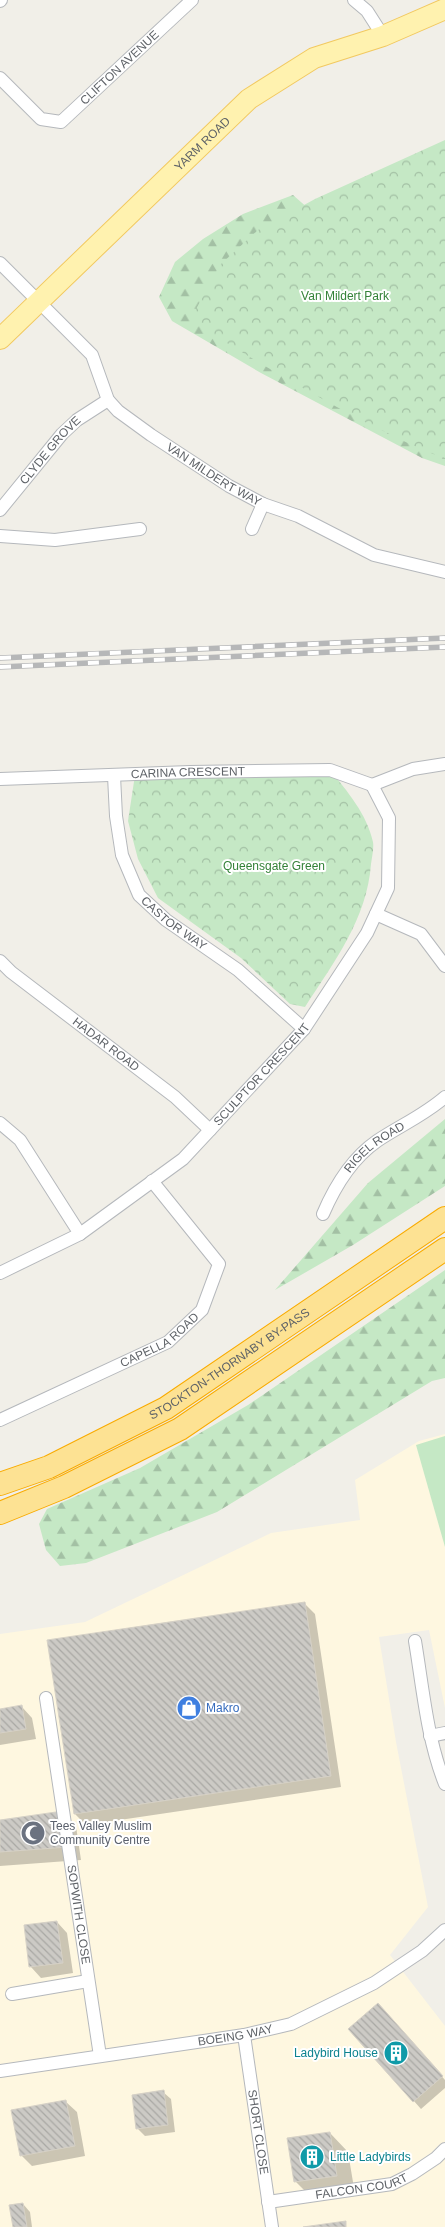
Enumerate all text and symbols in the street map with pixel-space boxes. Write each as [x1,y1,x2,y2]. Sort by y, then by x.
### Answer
street label: CLIFTON AVENUE [77,28,162,108]
street label: YARM ROAD [172,114,233,174]
park label: Van Mildert Park [301,289,390,303]
street label: CLYDE GROVE [17,413,83,487]
street label: VAN MILDERT WAY [164,440,264,509]
street label: CARINA CRESCENT [131,764,246,781]
park label: Queensgate Green [223,859,325,873]
street label: CASTOR WAY [138,894,209,953]
street label: HADAR ROAD [70,1015,142,1074]
street label: SCULPTOR CRESCENT [211,1020,313,1128]
street label: RIGEL ROAD [341,1119,407,1175]
street label: STOCKTON-THORNABY BY-PASS [147,1305,312,1422]
street label: CAPELLA ROAD [118,1310,202,1370]
shop icon: Makro [176,1695,202,1721]
place label: Makro [206,1701,240,1715]
place label: Tees Valley Muslim Community Centre [50,1819,152,1847]
mosque icon: Tees Valley Muslim Community Centre [20,1820,46,1846]
street label: SOPWITH CLOSE [64,1864,93,1965]
street label: BOEING WAY [197,2021,274,2049]
building icon: Ladybird House [383,2040,409,2066]
place label: Ladybird House [294,2046,378,2060]
street label: SHORT CLOSE [245,2089,271,2175]
building icon: Little Ladybirds [299,2144,325,2170]
place label: Little Ladybirds [330,2150,411,2164]
street label: FALCON COURT [315,2170,411,2202]

